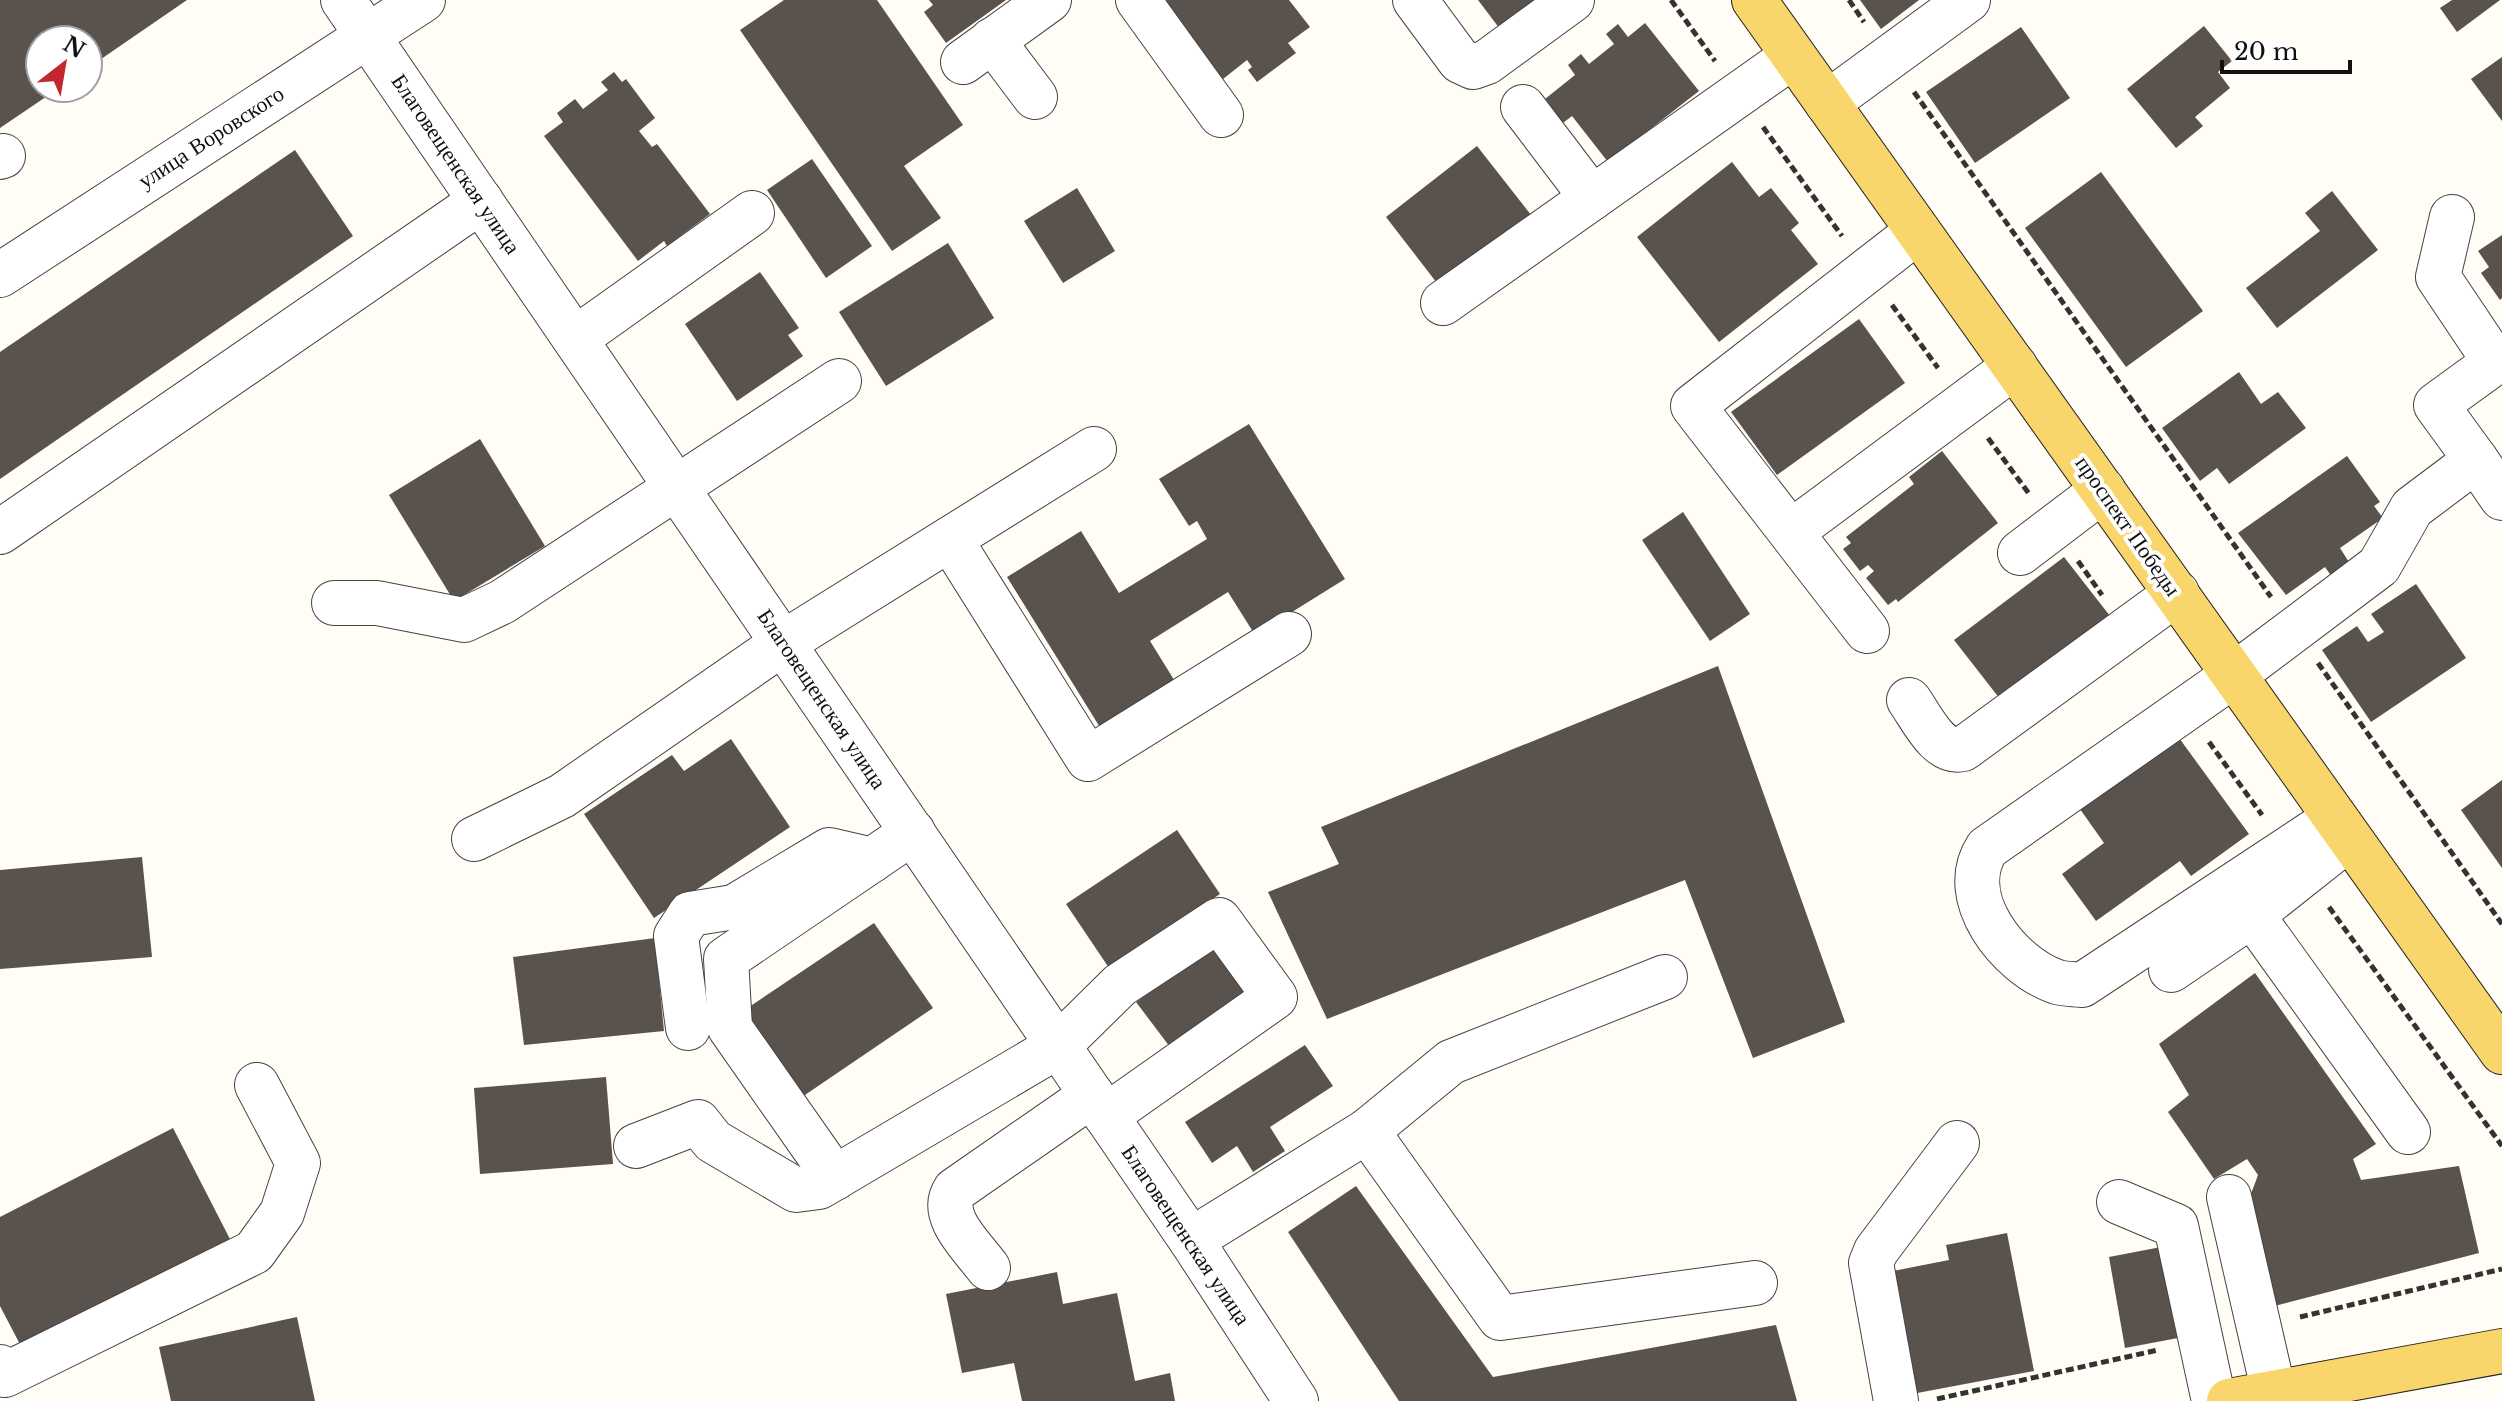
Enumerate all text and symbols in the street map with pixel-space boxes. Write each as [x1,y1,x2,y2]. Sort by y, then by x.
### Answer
north arrow [24,24,104,104]
scale bar [2222,24,2350,74]
text: N [58,30,90,64]
text: 20 m [2234,37,2299,66]
street label: Благовещенская улица [386,69,527,259]
street label: улица Воровского [133,80,289,194]
street label: проспект Победы [2070,451,2187,602]
street label: Благовещенская улица [752,604,893,794]
street label: Благовещенская улица [1116,1140,1257,1330]

